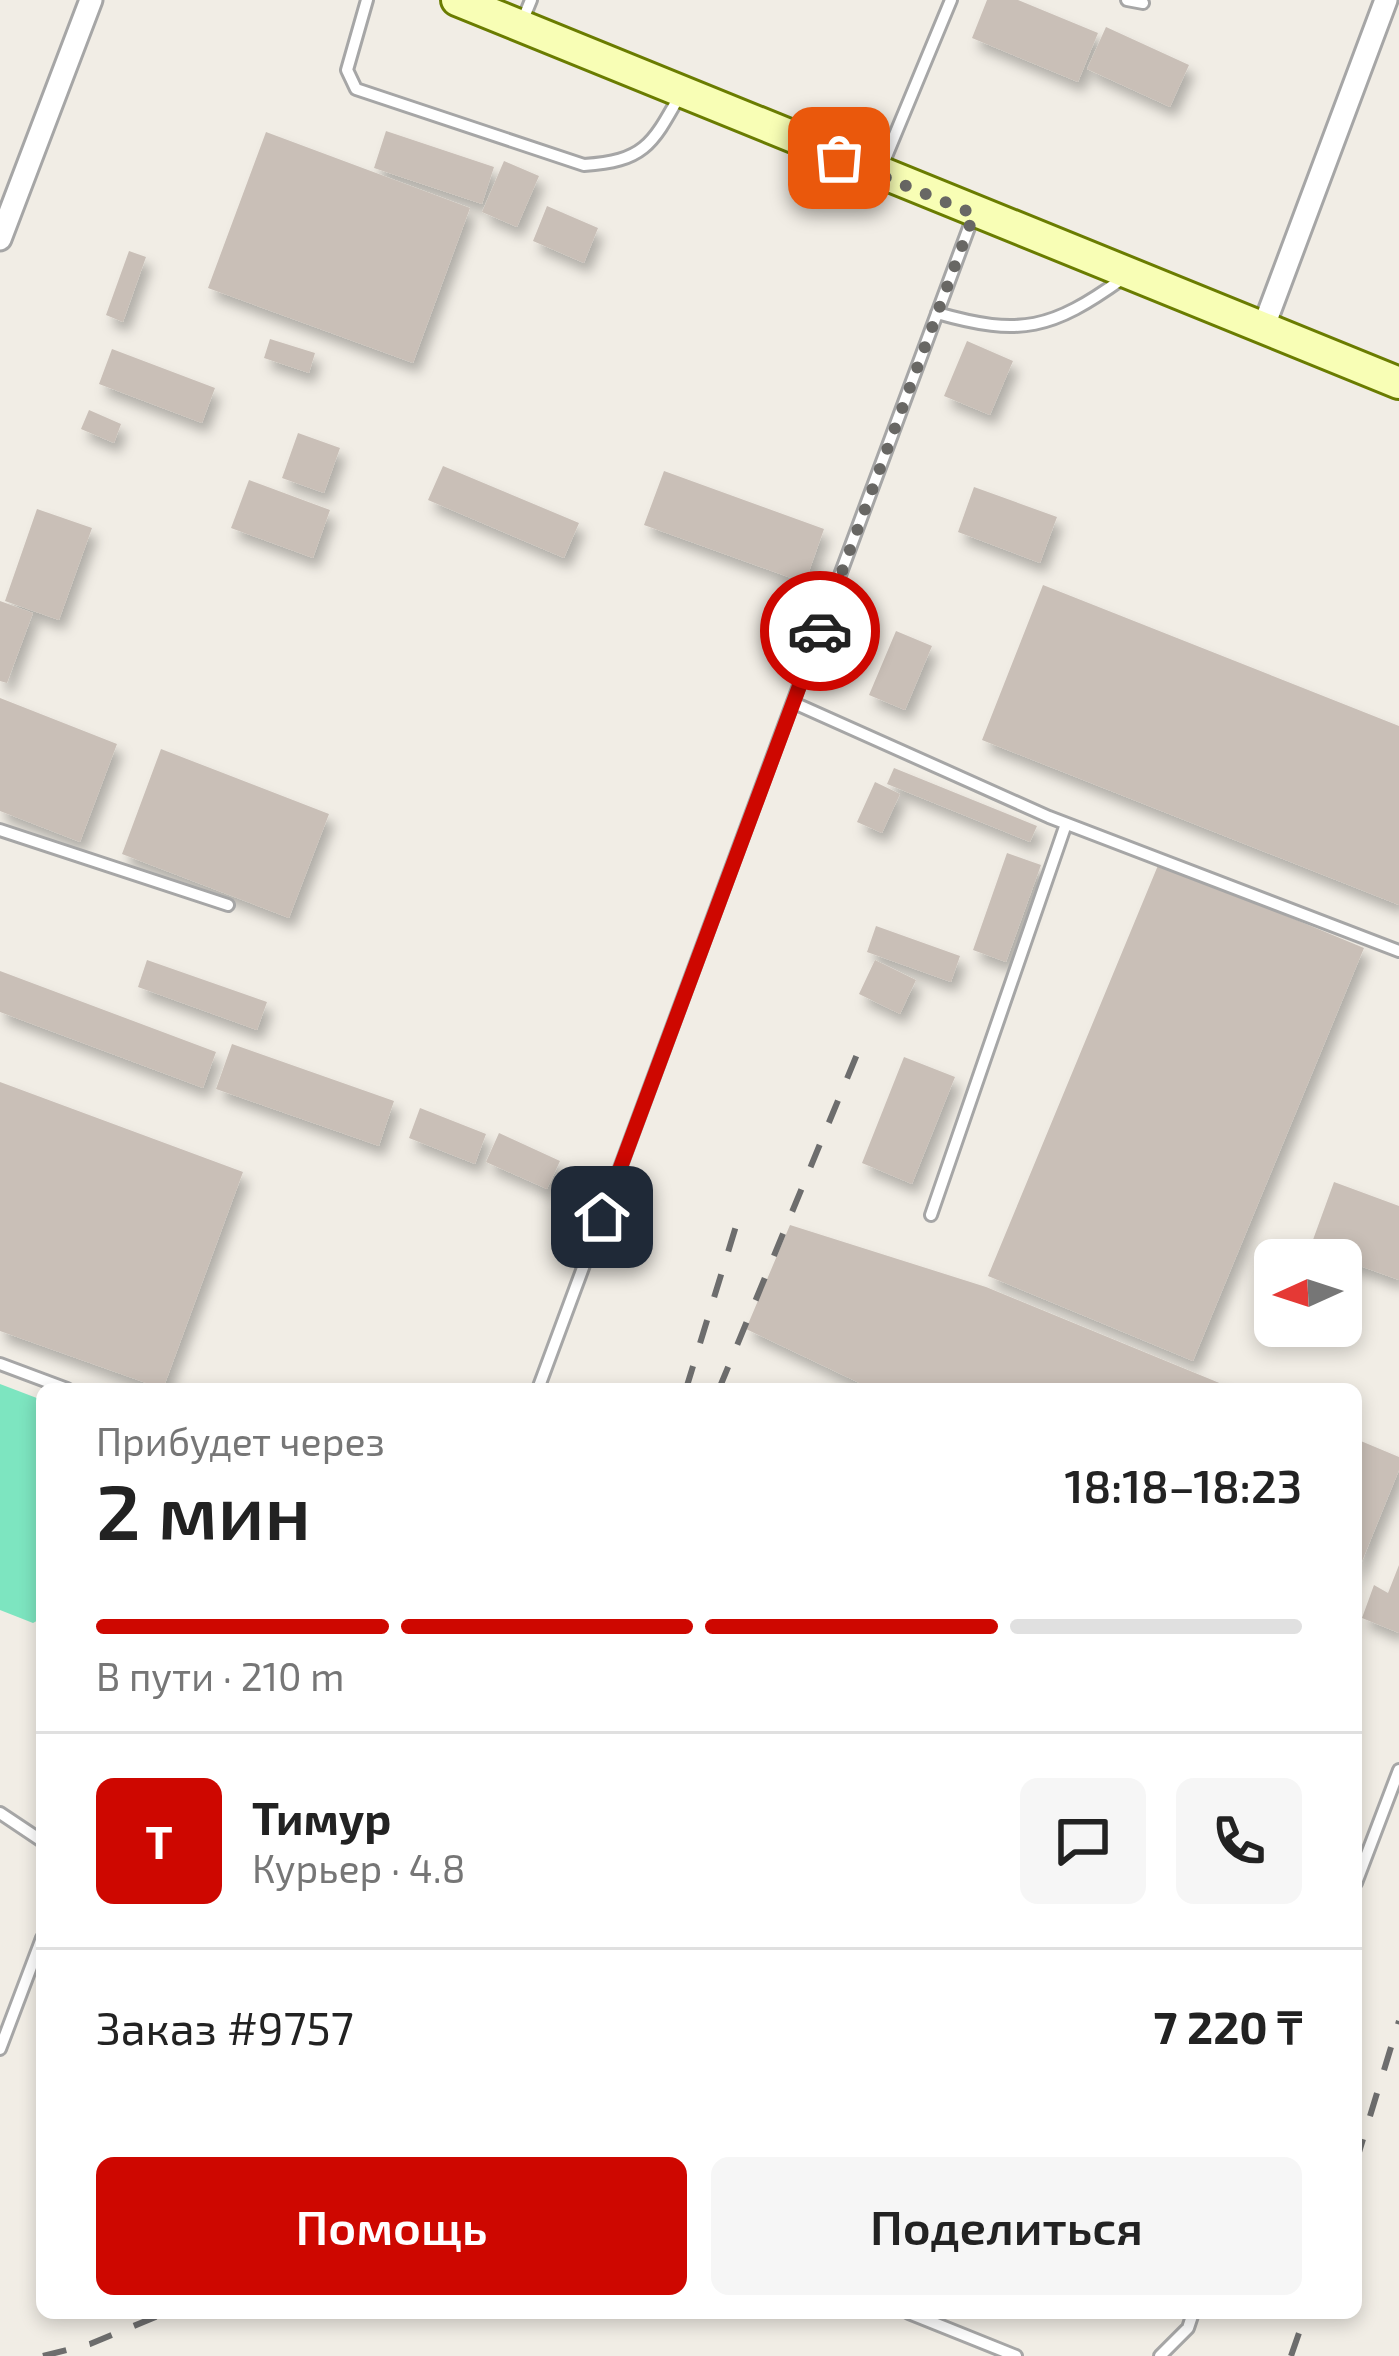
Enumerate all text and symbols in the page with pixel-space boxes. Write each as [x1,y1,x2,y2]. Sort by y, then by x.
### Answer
pin [788,107,890,209]
icon: bag [806,125,872,191]
courier [760,571,880,691]
icon: car [787,598,853,664]
pin [551,1166,653,1268]
icon: home [569,1184,635,1250]
north arrow [1254,1239,1362,1347]
map controls [1254,1239,1362,1347]
text: Прибудет через [96,1417,385,1464]
text: 18:18–18:23 [1065,1458,1302,1512]
text: 2 мин [96,1462,311,1556]
text: В пути · 210 m [96,1652,344,1699]
button: chat [1020,1778,1146,1904]
button: phone [1176,1778,1302,1904]
text: Тимур [252,1790,391,1844]
text: Т [145,1814,173,1868]
text: Курьер · 4.8 [252,1844,465,1891]
text: 7 220 ₸ [1154,1999,1302,2053]
text: Заказ #9757 [96,2000,354,2054]
button: Помощь [96,2157,687,2295]
button: Поделиться [711,2157,1302,2295]

